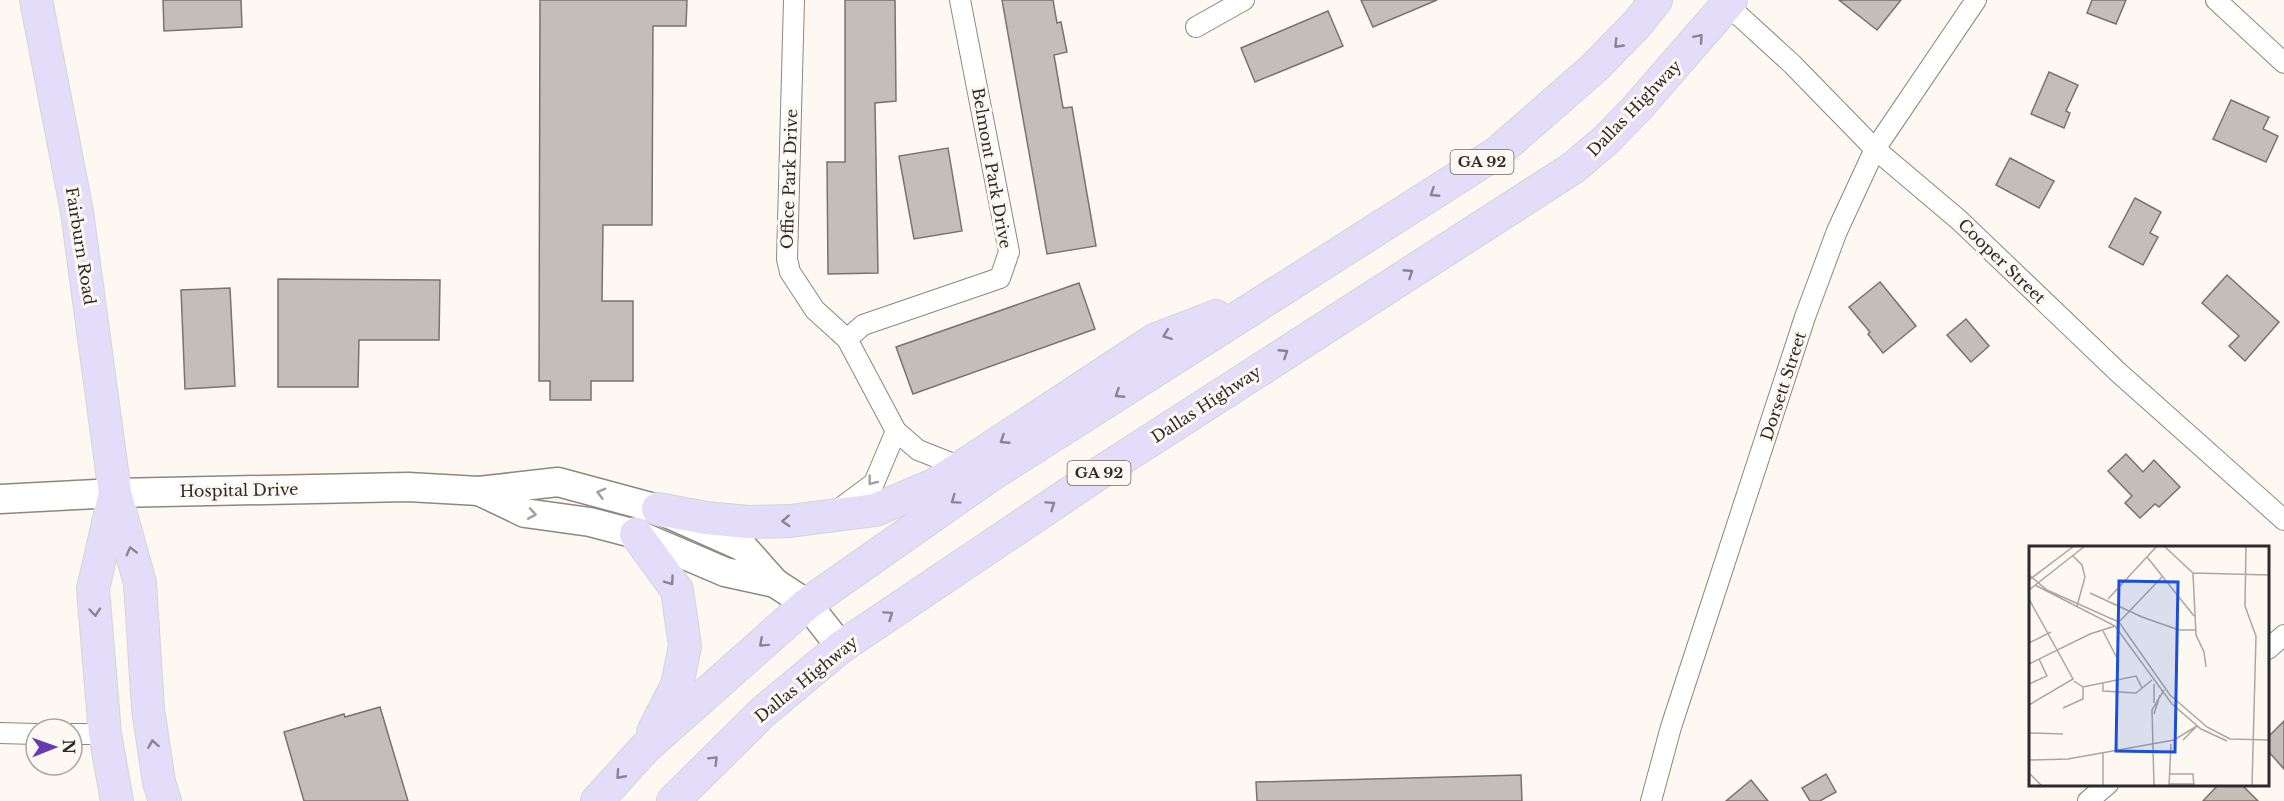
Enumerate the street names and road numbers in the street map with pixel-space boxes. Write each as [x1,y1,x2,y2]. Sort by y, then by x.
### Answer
street label: Dallas Highway [1583,55,1686,161]
street label: Belmont Park Drive [968,86,1016,250]
street label: Office Park Drive [777,109,801,249]
road number: GA 92 [1450,150,1514,174]
street label: Fairburn Road [62,186,100,307]
street label: Cooper Street [1954,214,2050,308]
street label: Dorsett Street [1756,329,1810,443]
street label: Dallas Highway [1147,361,1265,447]
road number: GA 92 [1068,461,1130,485]
street label: Hospital Drive [179,479,299,501]
street label: Dallas Highway [750,631,862,727]

